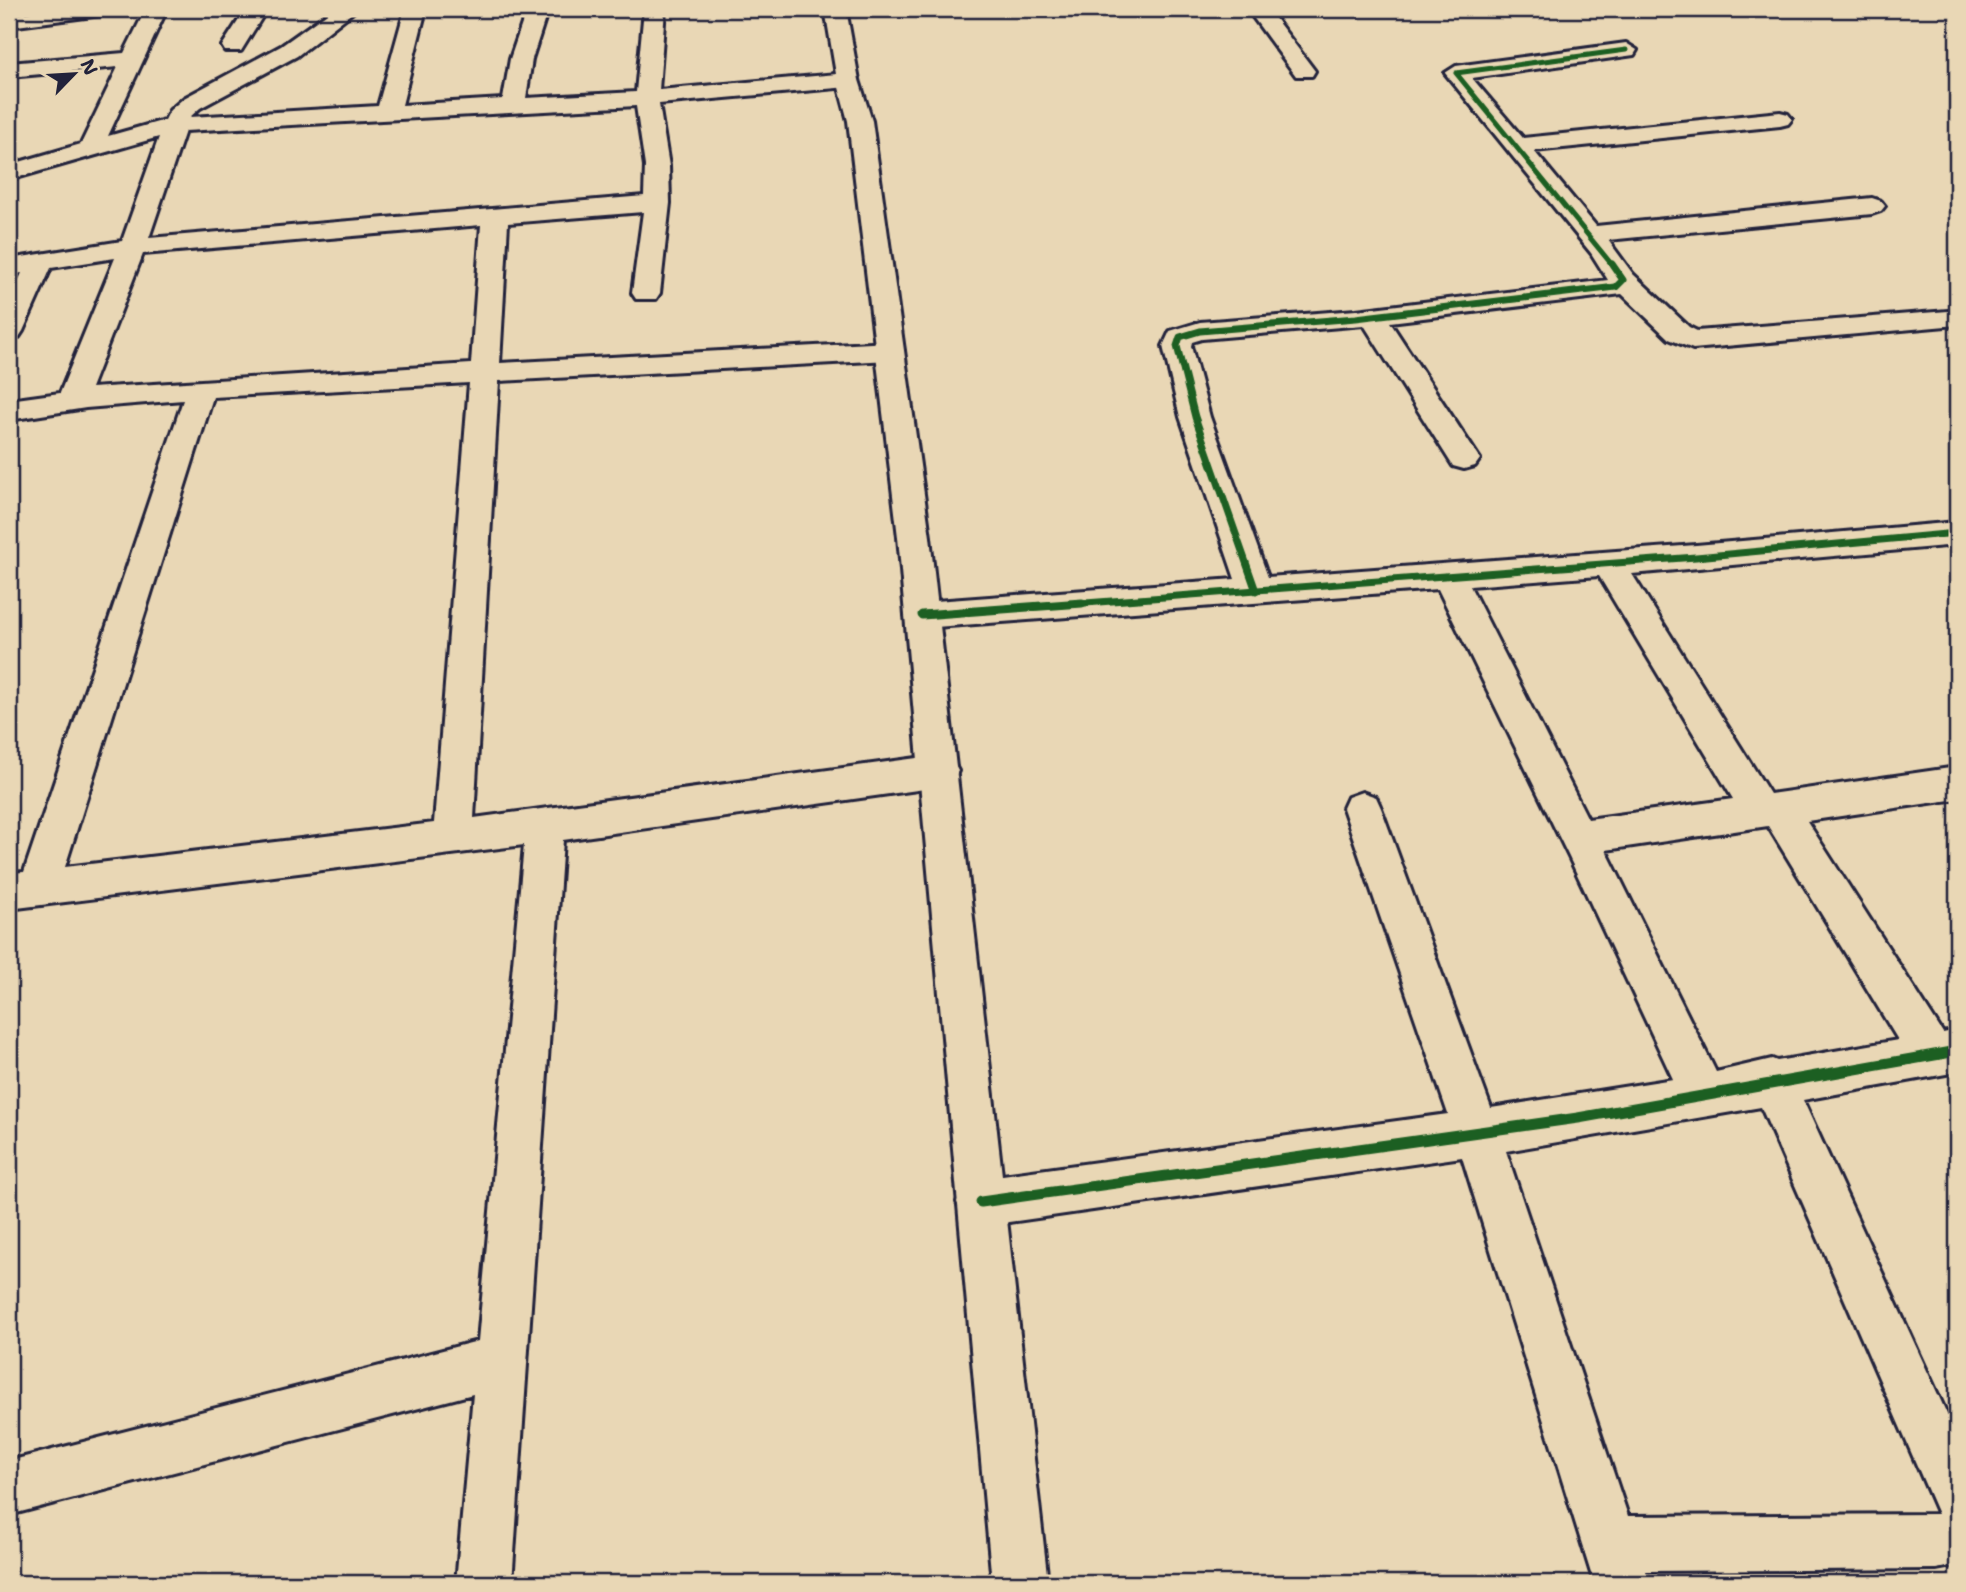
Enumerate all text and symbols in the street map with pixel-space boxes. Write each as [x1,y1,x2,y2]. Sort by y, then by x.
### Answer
north arrow [38,38,108,108]
text: N [74,55,103,79]

